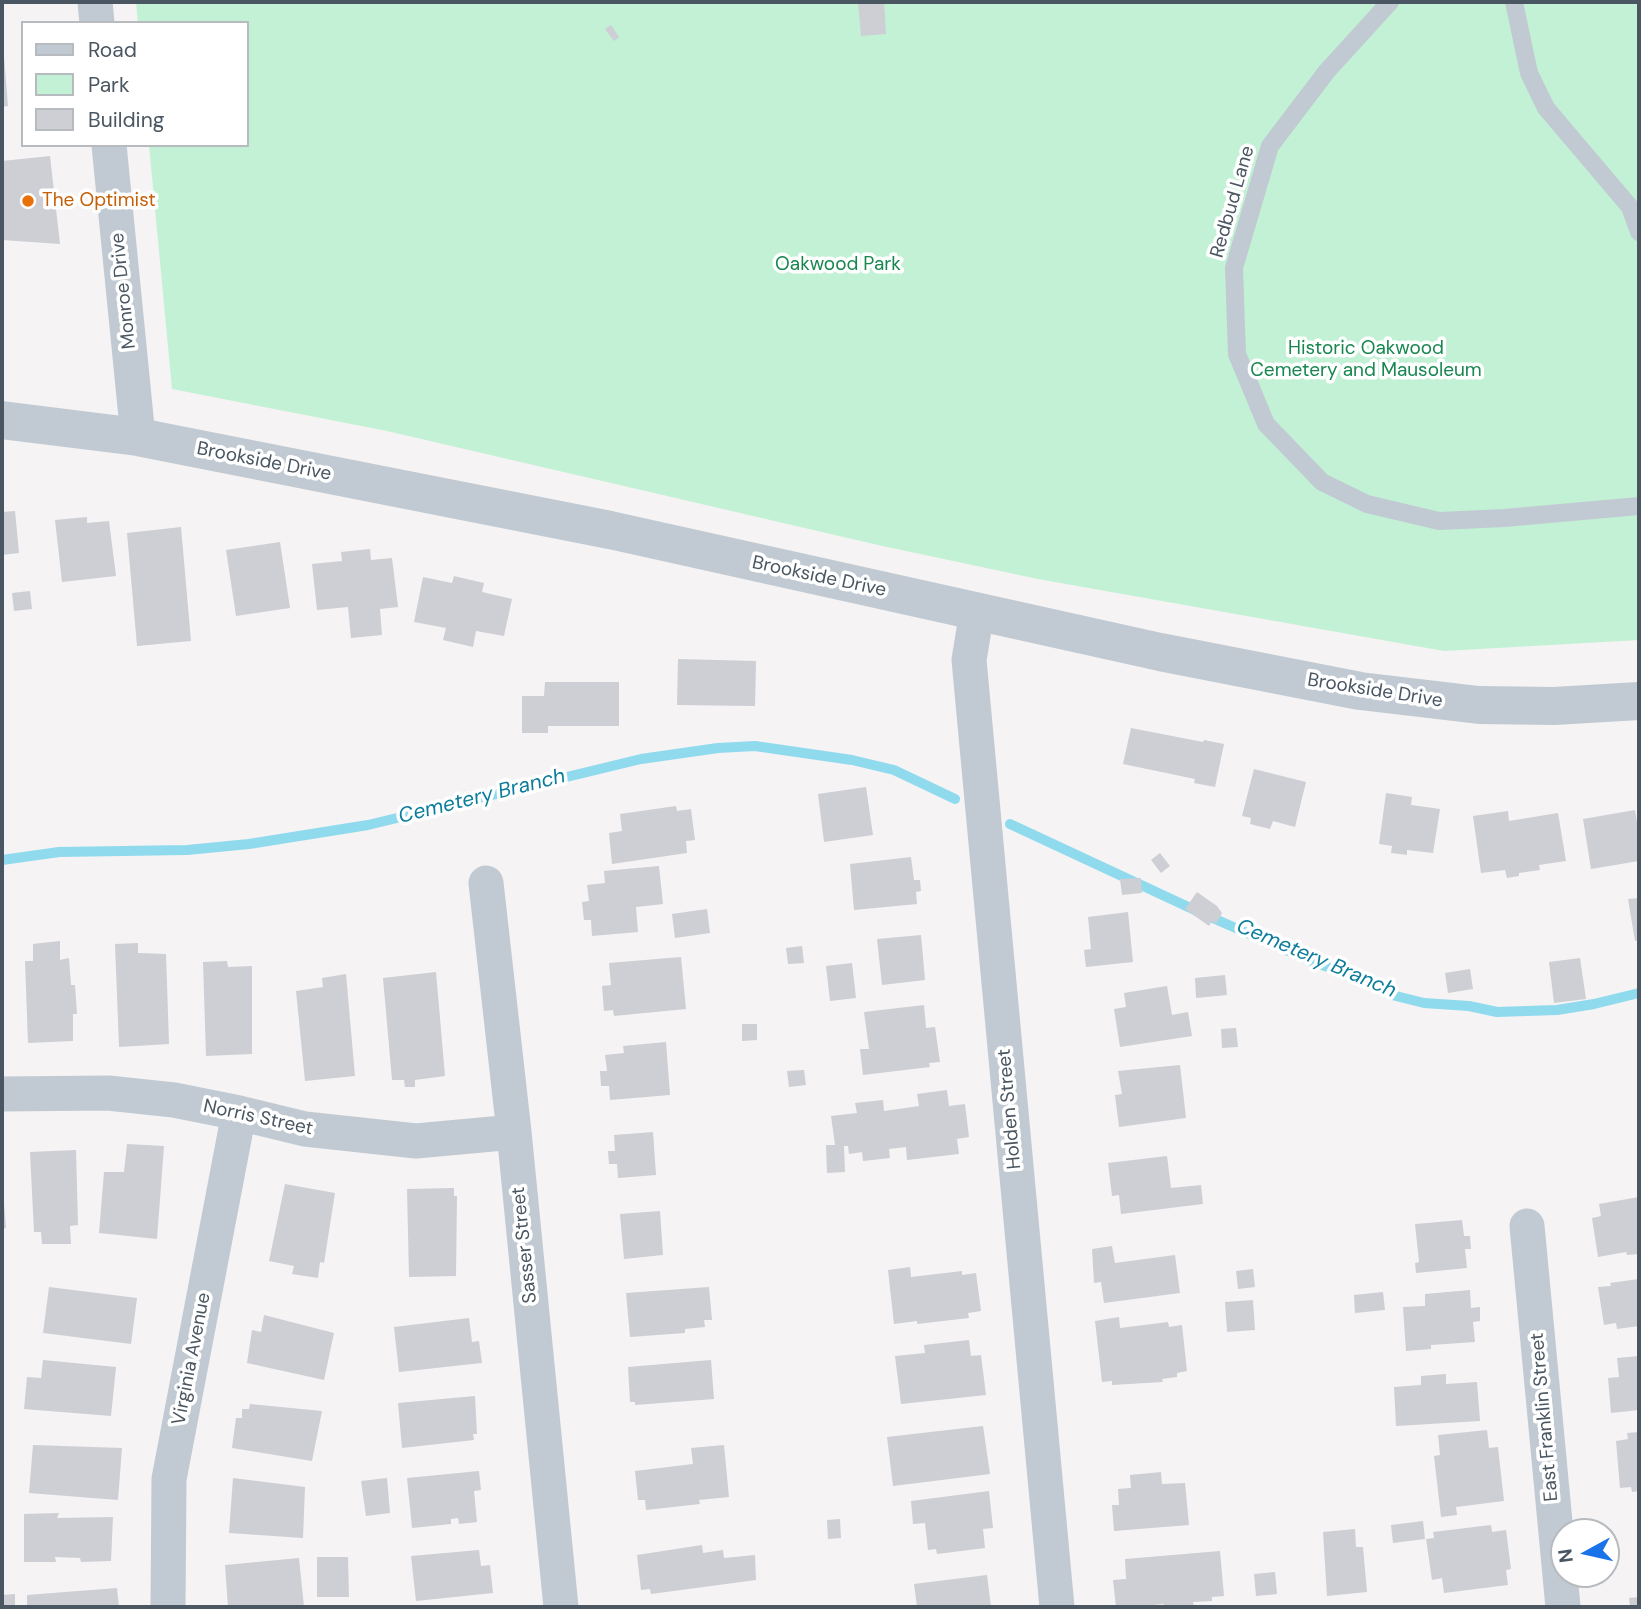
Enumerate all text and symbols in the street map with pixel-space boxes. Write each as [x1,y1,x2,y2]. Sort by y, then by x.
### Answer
legend [21,21,248,147]
text: Road [88,36,137,64]
text: Park [88,71,129,99]
text: Building [88,106,164,134]
street label: Redbud Lane [1206,143,1260,261]
place label: The Optimist [42,190,156,212]
marker: The Optimist [20,193,36,209]
street label: Monroe Drive [107,232,141,350]
park label: Oakwood Park [775,254,901,276]
park label: Historic Oakwood Cemetery and Mausoleum [1250,338,1482,382]
street label: Brookside Drive [195,438,333,486]
street label: Brookside Drive [750,552,888,602]
street label: Brookside Drive [1306,669,1444,713]
water label: Cemetery Branch [396,764,568,830]
water label: Cemetery Branch [1232,914,1400,1004]
street label: Holden Street [993,1048,1027,1170]
street label: Norris Street [201,1095,315,1141]
street label: Sasser Street [508,1186,542,1304]
street label: Virginia Avenue [168,1291,216,1427]
street label: East Franklin Street [1526,1332,1564,1502]
north arrow [1550,1518,1620,1588]
text: N [1552,1547,1579,1564]

